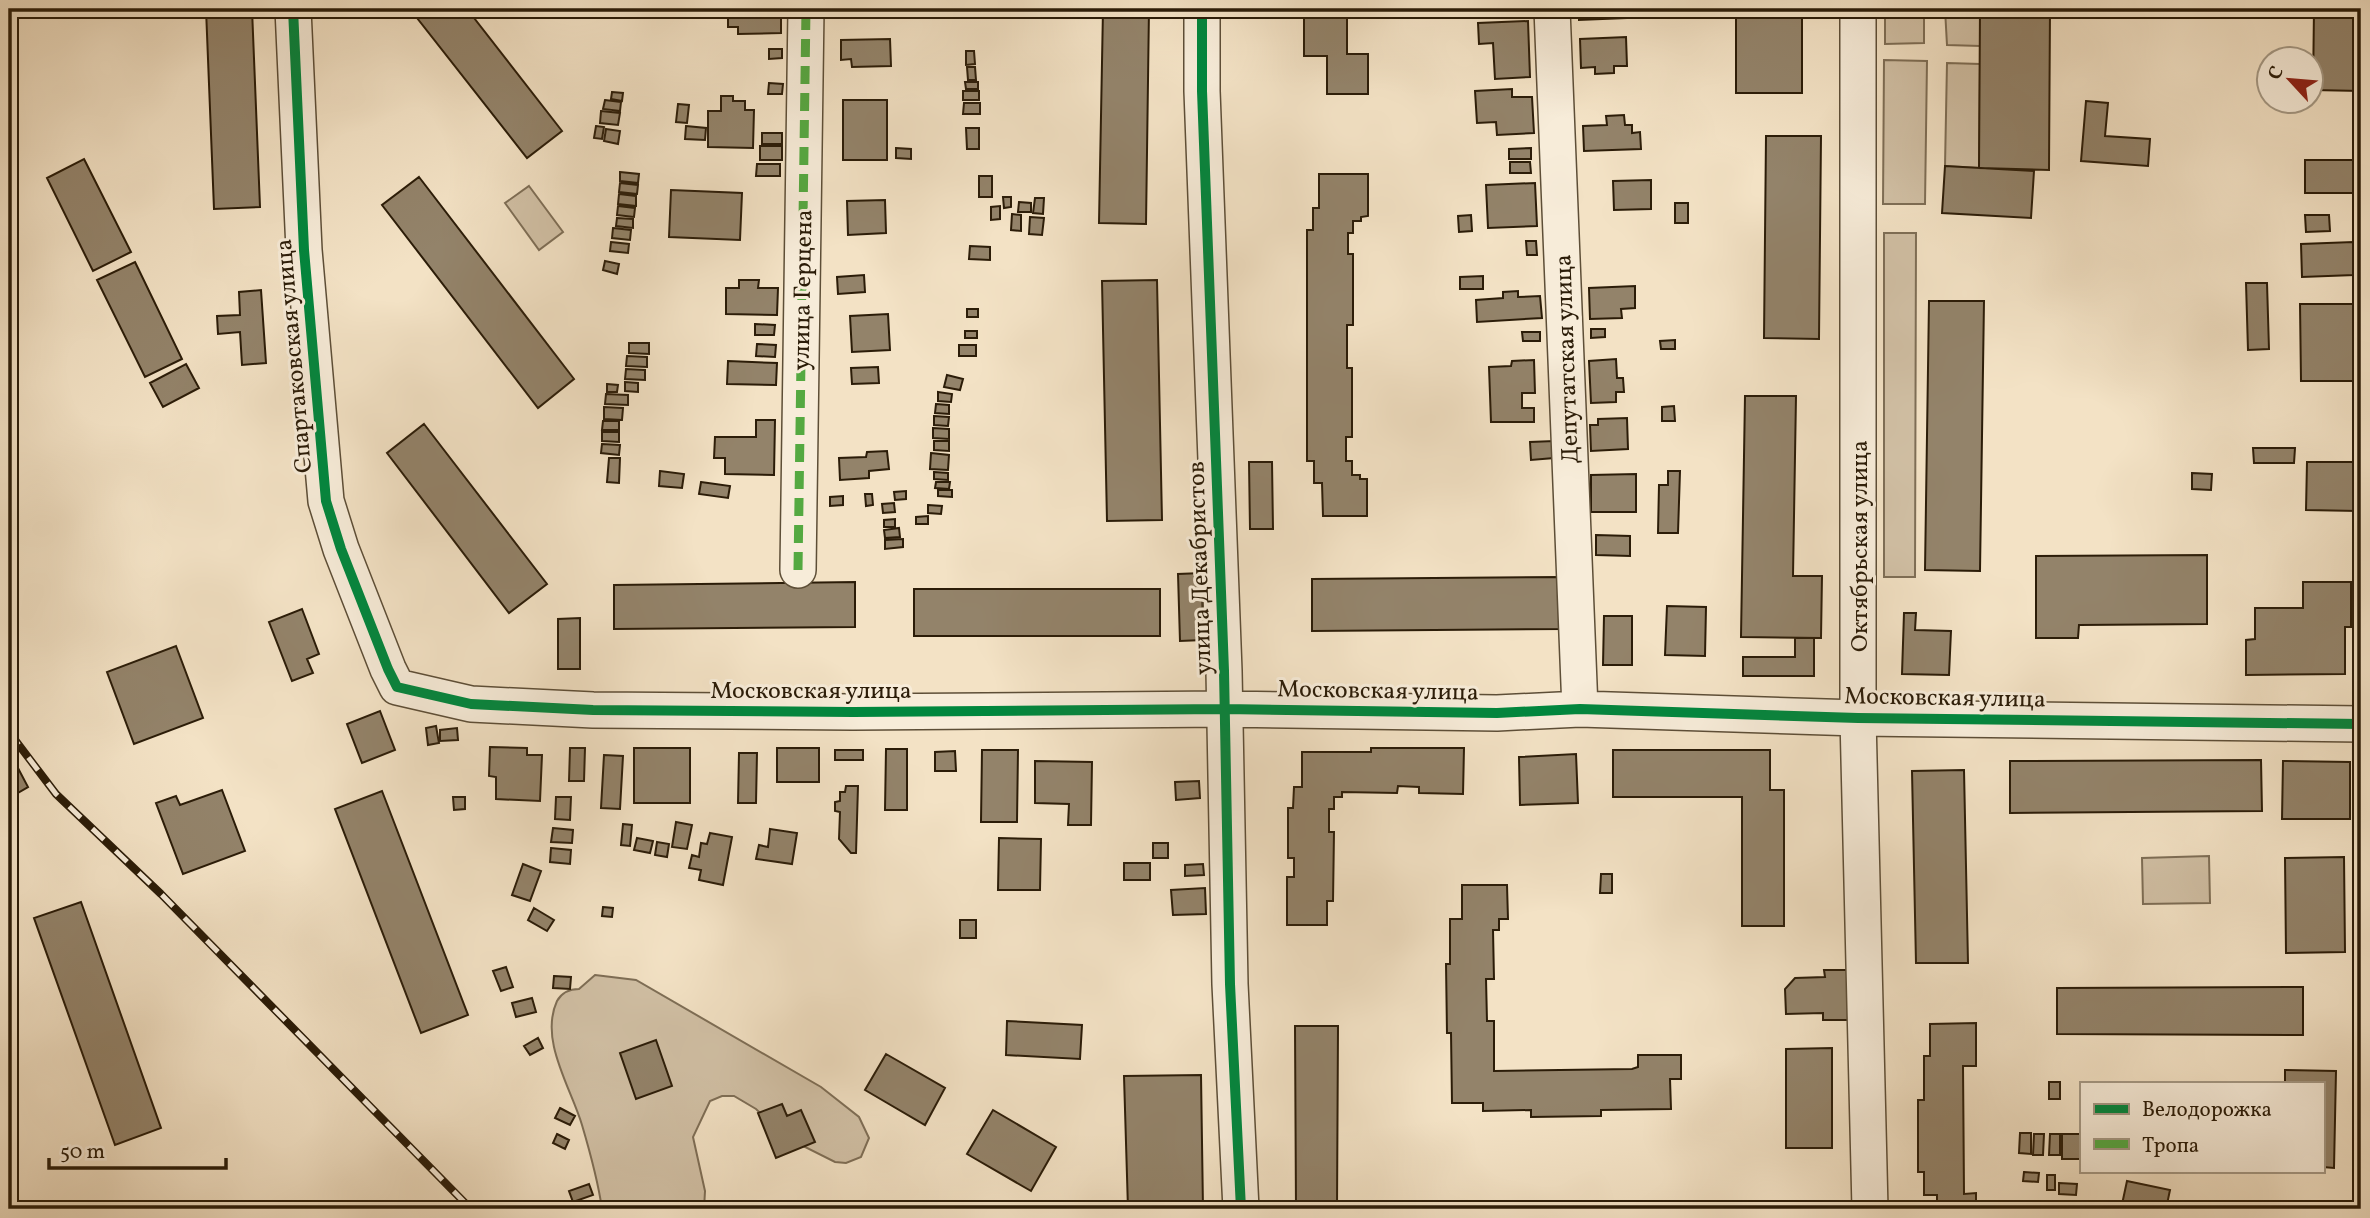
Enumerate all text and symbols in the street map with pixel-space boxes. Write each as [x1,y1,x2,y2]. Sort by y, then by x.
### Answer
north arrow [2254,46,2324,116]
text: С [2262,62,2291,85]
street label: улица Герцена [786,209,822,371]
street label: Спартаковская улица [268,237,322,474]
street label: Депутатская улица [1547,254,1589,464]
street label: Октябрьская улица [1844,440,1878,652]
street label: улица Декабристов [1180,460,1222,675]
street label: Московская улица [1277,673,1479,711]
street label: Московская улица [710,675,912,709]
street label: Московская улица [1844,680,2046,718]
legend [2080,1082,2324,1172]
text: Велодорожка [2142,1096,2272,1125]
scale bar [49,1127,226,1171]
text: Тропа [2142,1132,2199,1161]
text: 50 m [60,1138,105,1167]

